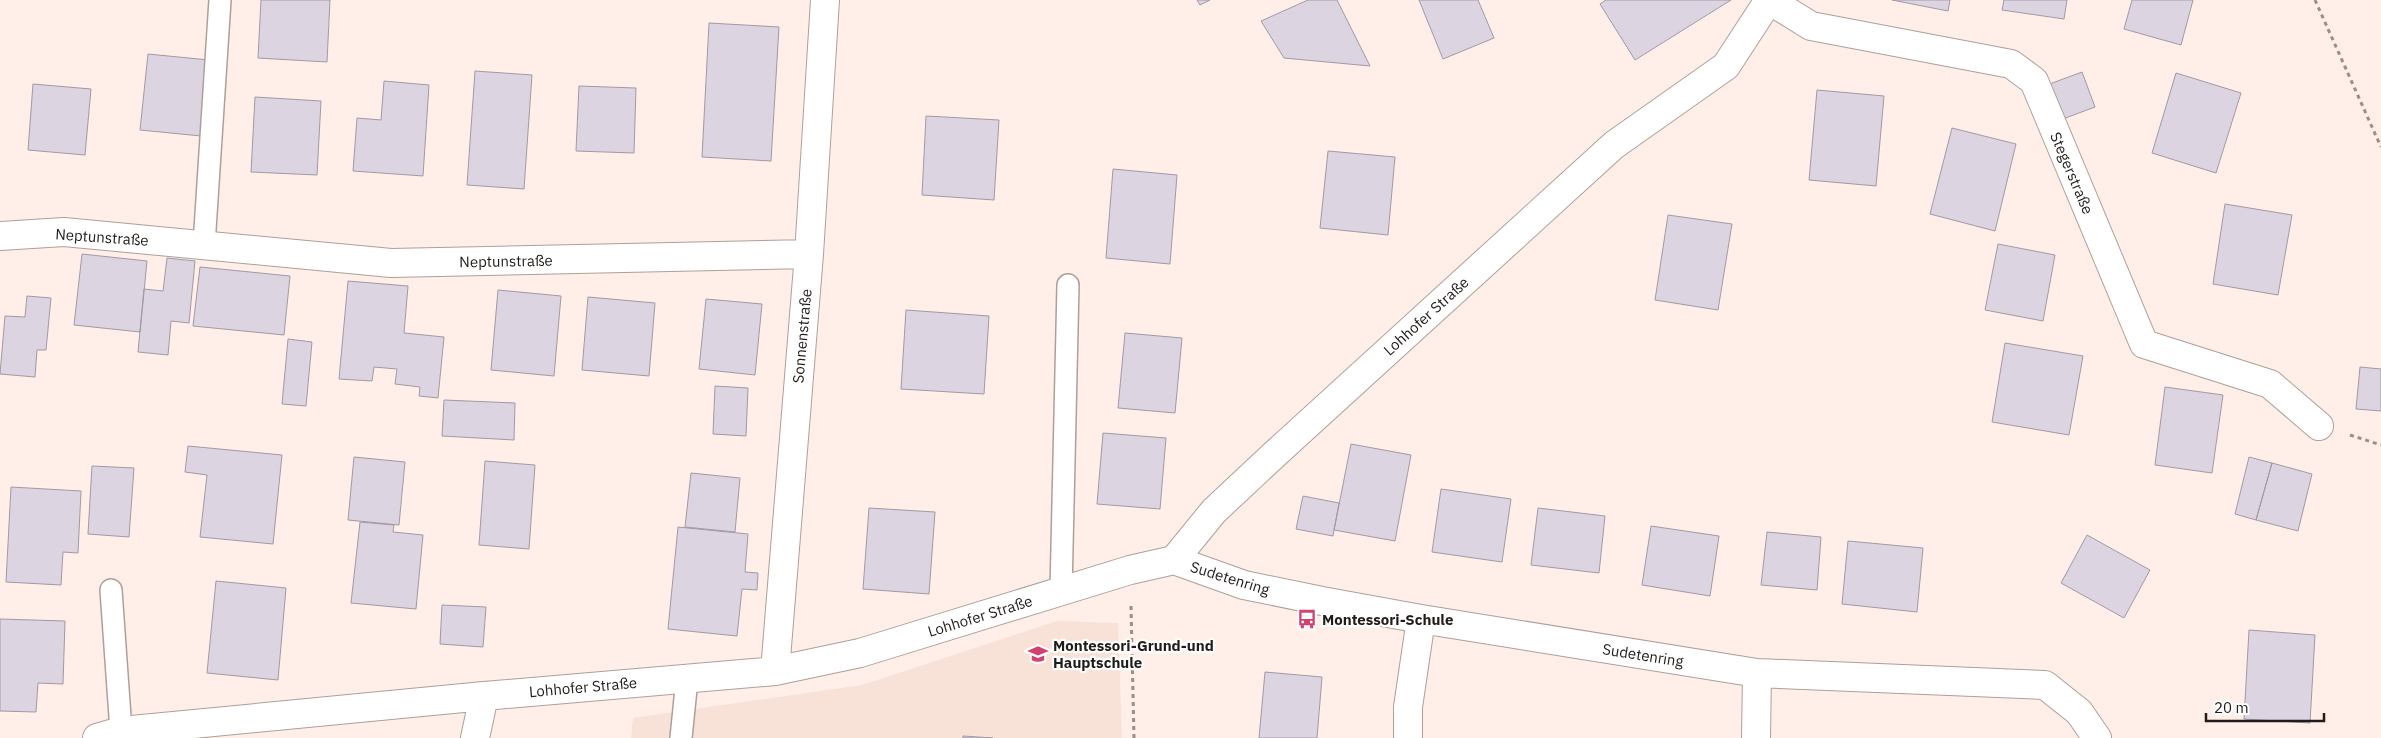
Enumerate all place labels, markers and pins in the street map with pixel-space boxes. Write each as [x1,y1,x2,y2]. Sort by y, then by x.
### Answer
bus stop icon: Montessori-Schule [1296,608,1318,630]
place label: Montessori-Schule [1322,610,1453,629]
place label: Montessori-Grund-und Hauptschule [1053,636,1214,672]
school or university icon: Montessori-Grund-und Hauptschule [1027,643,1049,665]

